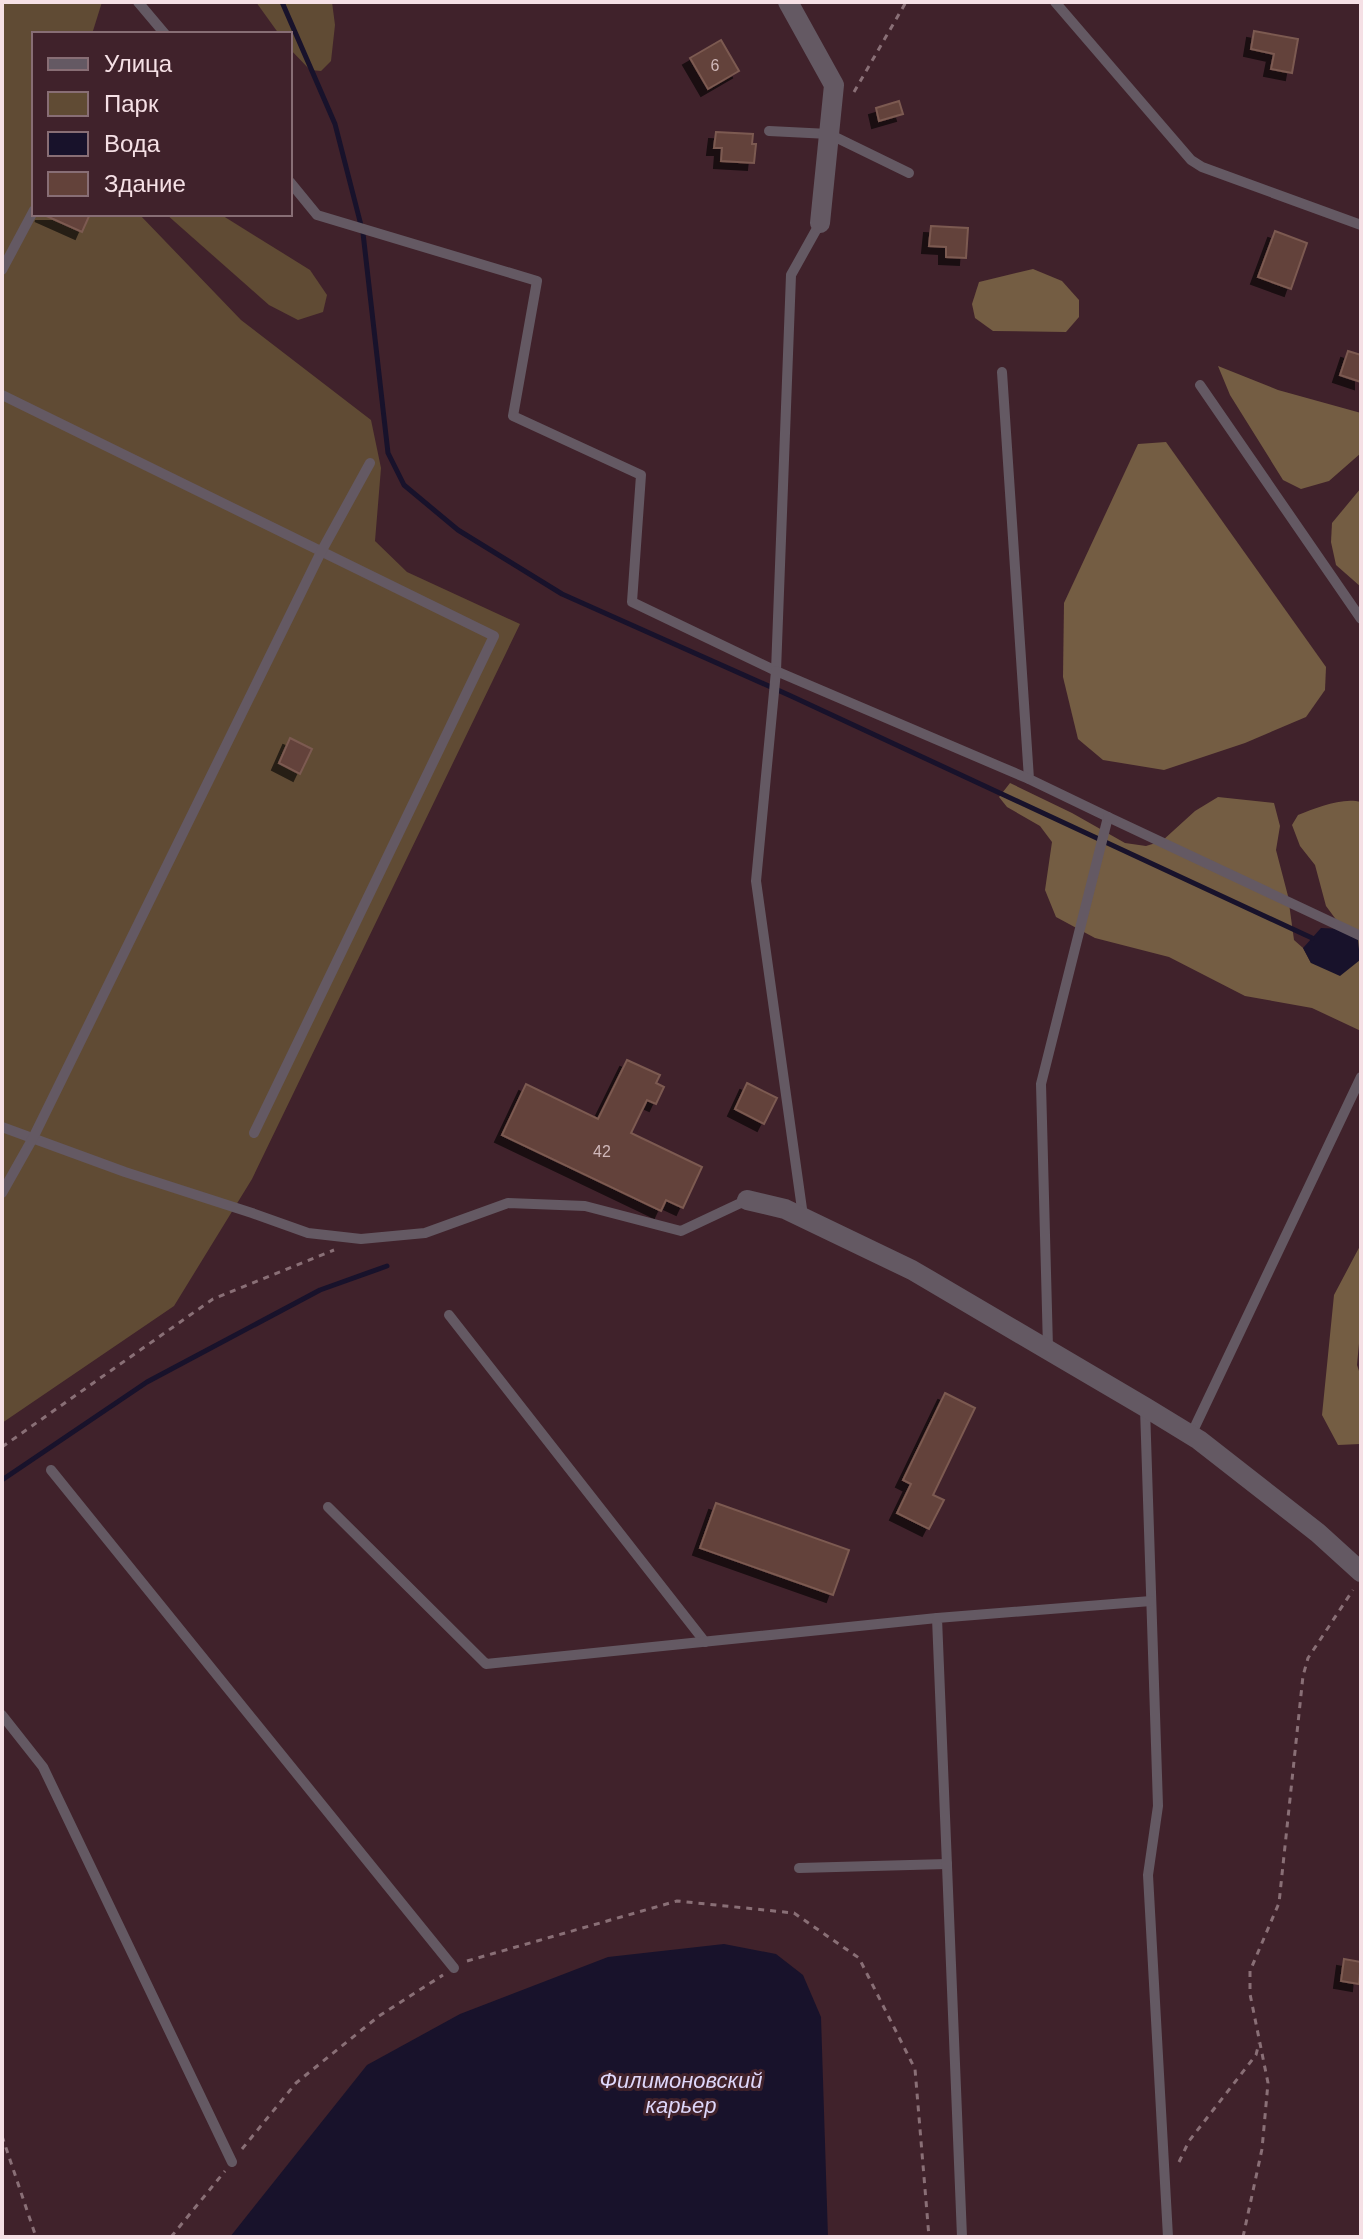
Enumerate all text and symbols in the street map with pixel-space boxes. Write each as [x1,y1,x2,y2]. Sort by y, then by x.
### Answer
legend [32,32,292,216]
text: Улица [104,50,173,77]
house number: 6 [711,57,720,74]
text: Парк [104,90,159,117]
text: Вода [104,130,161,157]
text: Здание [104,170,186,197]
house number: 42 [593,1143,611,1160]
water label: Филимоновский карьер [600,2068,762,2118]

